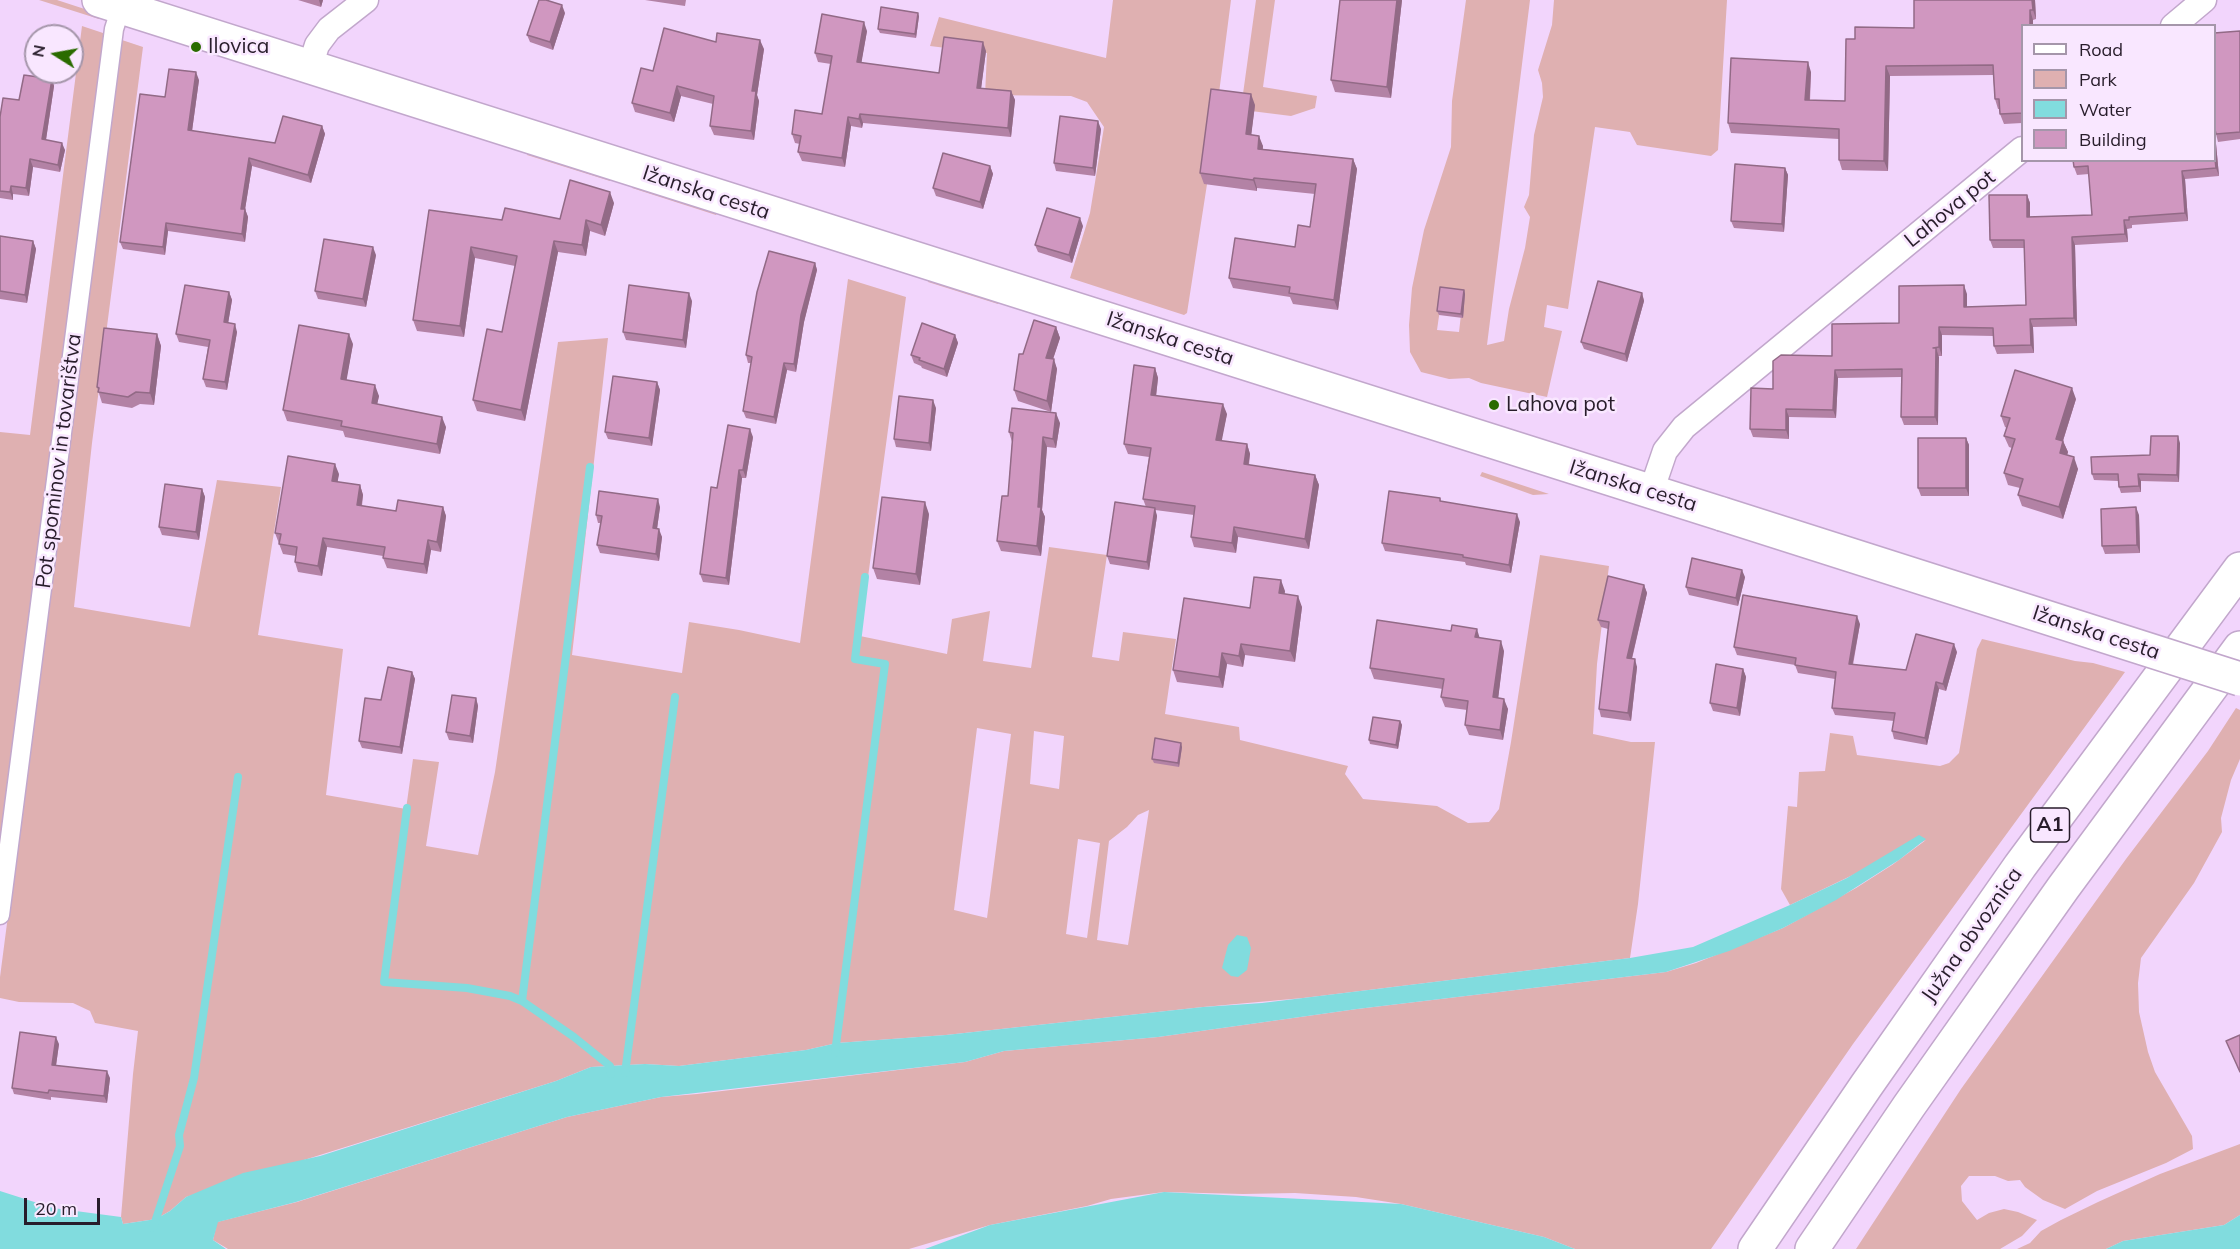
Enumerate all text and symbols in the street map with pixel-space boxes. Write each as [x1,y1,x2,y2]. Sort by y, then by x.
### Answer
north arrow [24,24,84,84]
legend [2021,24,2216,162]
place label: Ilovica [208,34,269,60]
text: Road [2079,38,2123,61]
marker: Ilovica [189,40,203,54]
text: N [27,43,49,59]
text: Park [2079,68,2117,91]
text: Water [2079,98,2131,121]
text: Building [2079,128,2147,151]
street label: Ižanska cesta [639,161,773,225]
street label: Lahova pot [1900,165,2000,253]
street label: Ižanska cesta [1103,307,1237,371]
street label: Pot spominov in tovarištva [31,332,87,590]
place label: Lahova pot [1506,392,1615,418]
marker: Lahova pot [1487,398,1501,412]
street label: Ižanska cesta [1566,455,1700,517]
street label: Ižanska cesta [2029,601,2163,665]
road number: A1 [2030,808,2070,842]
street label: Južna obvoznica [1916,863,2028,1007]
scale bar [27,1186,104,1224]
text: 20 m [35,1197,77,1220]

